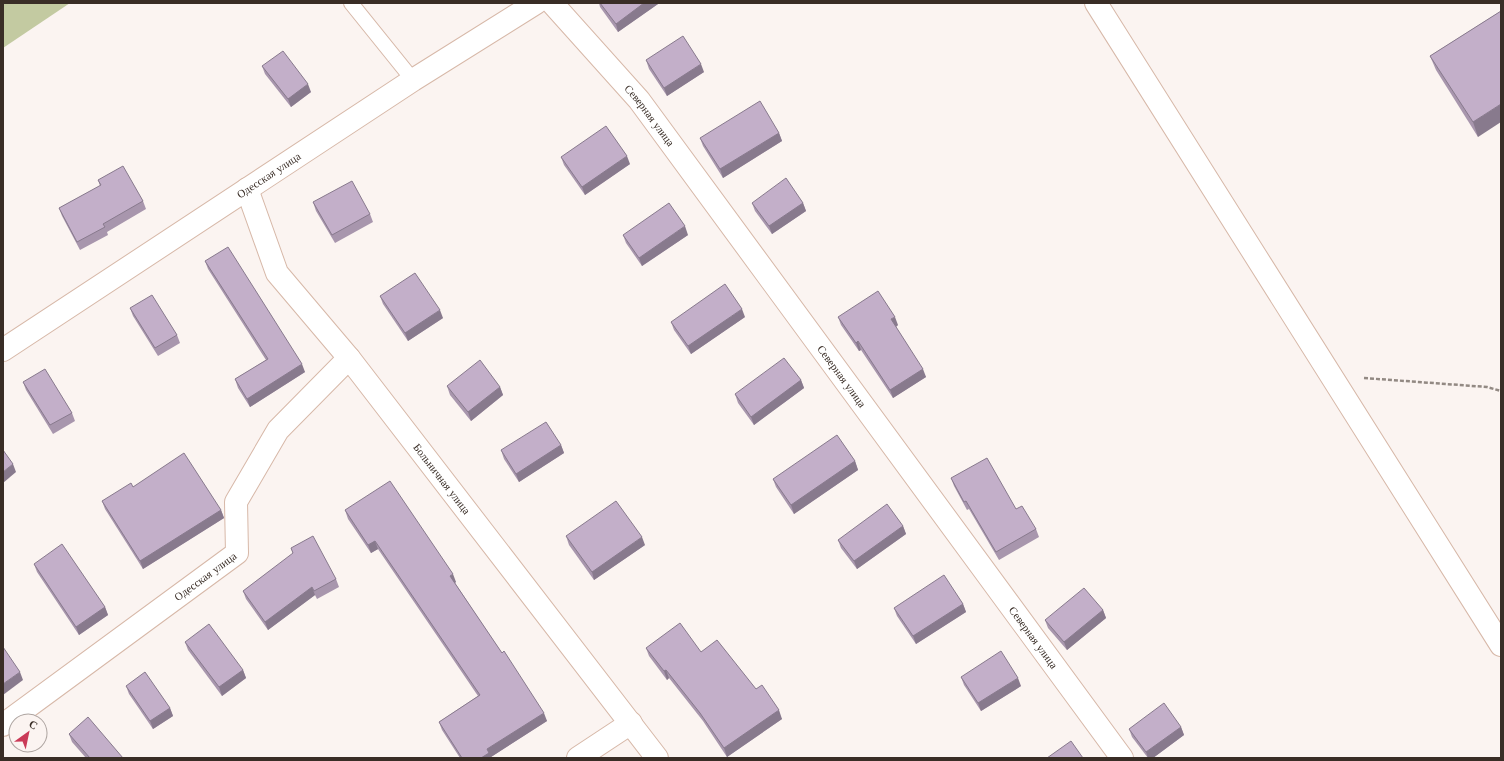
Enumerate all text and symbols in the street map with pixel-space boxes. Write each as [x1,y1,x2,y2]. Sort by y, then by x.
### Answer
street label: Северная улица [622,82,678,149]
street label: Одесская улица [234,149,303,201]
street label: Северная улица [814,342,869,410]
street label: Больничная улица [410,441,474,517]
street label: Одесская улица [171,549,239,604]
street label: Северная улица [1006,603,1061,672]
north arrow [8,713,48,753]
text: С [26,717,41,733]

